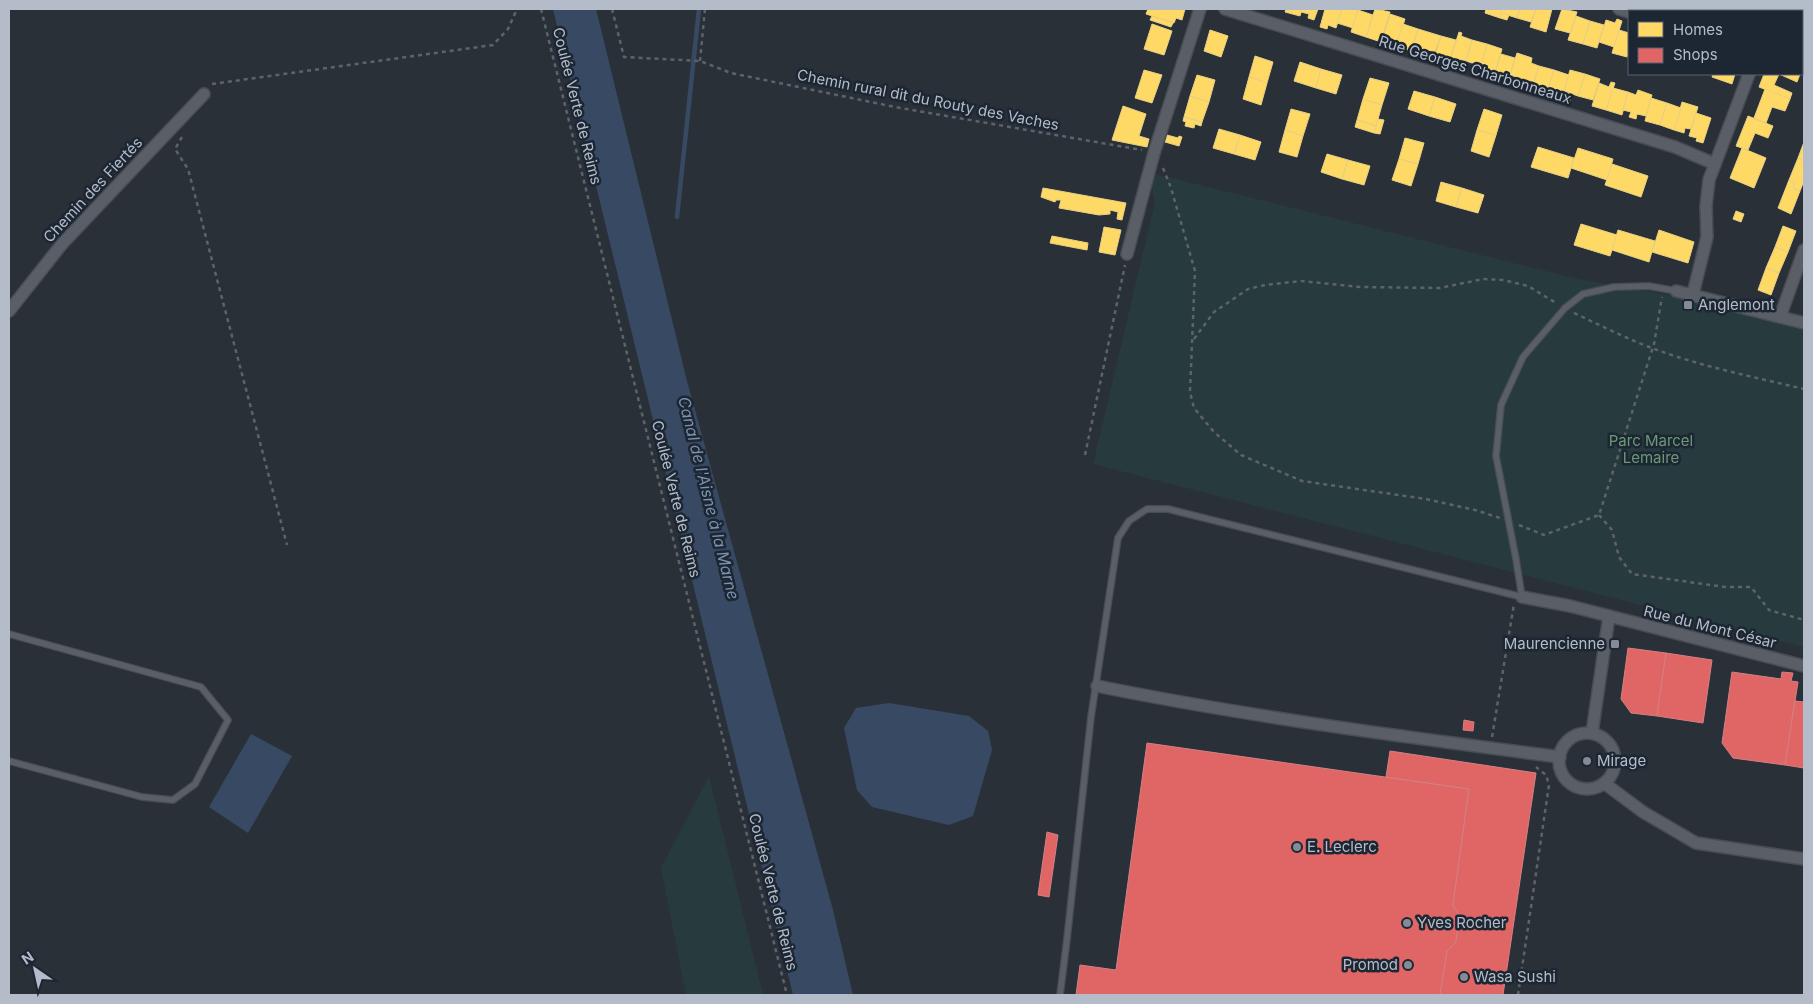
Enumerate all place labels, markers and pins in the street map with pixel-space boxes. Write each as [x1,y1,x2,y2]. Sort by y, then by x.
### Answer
place label: Anglemont [1698,295,1775,314]
marker: Anglemont [1682,299,1694,311]
place label: Maurencienne [1504,634,1605,653]
marker: Maurencienne [1609,638,1621,650]
place label: Mirage [1597,751,1646,770]
marker: Mirage [1581,755,1593,767]
place label: E. Leclerc [1307,837,1377,856]
marker: E. Leclerc [1291,841,1303,853]
place label: Yves Rocher [1417,913,1507,932]
marker: Yves Rocher [1401,917,1413,929]
place label: Promod [1343,955,1398,974]
marker: Promod [1402,959,1414,971]
place label: Wasa Sushi [1474,967,1556,986]
marker: Wasa Sushi [1458,971,1470,983]

